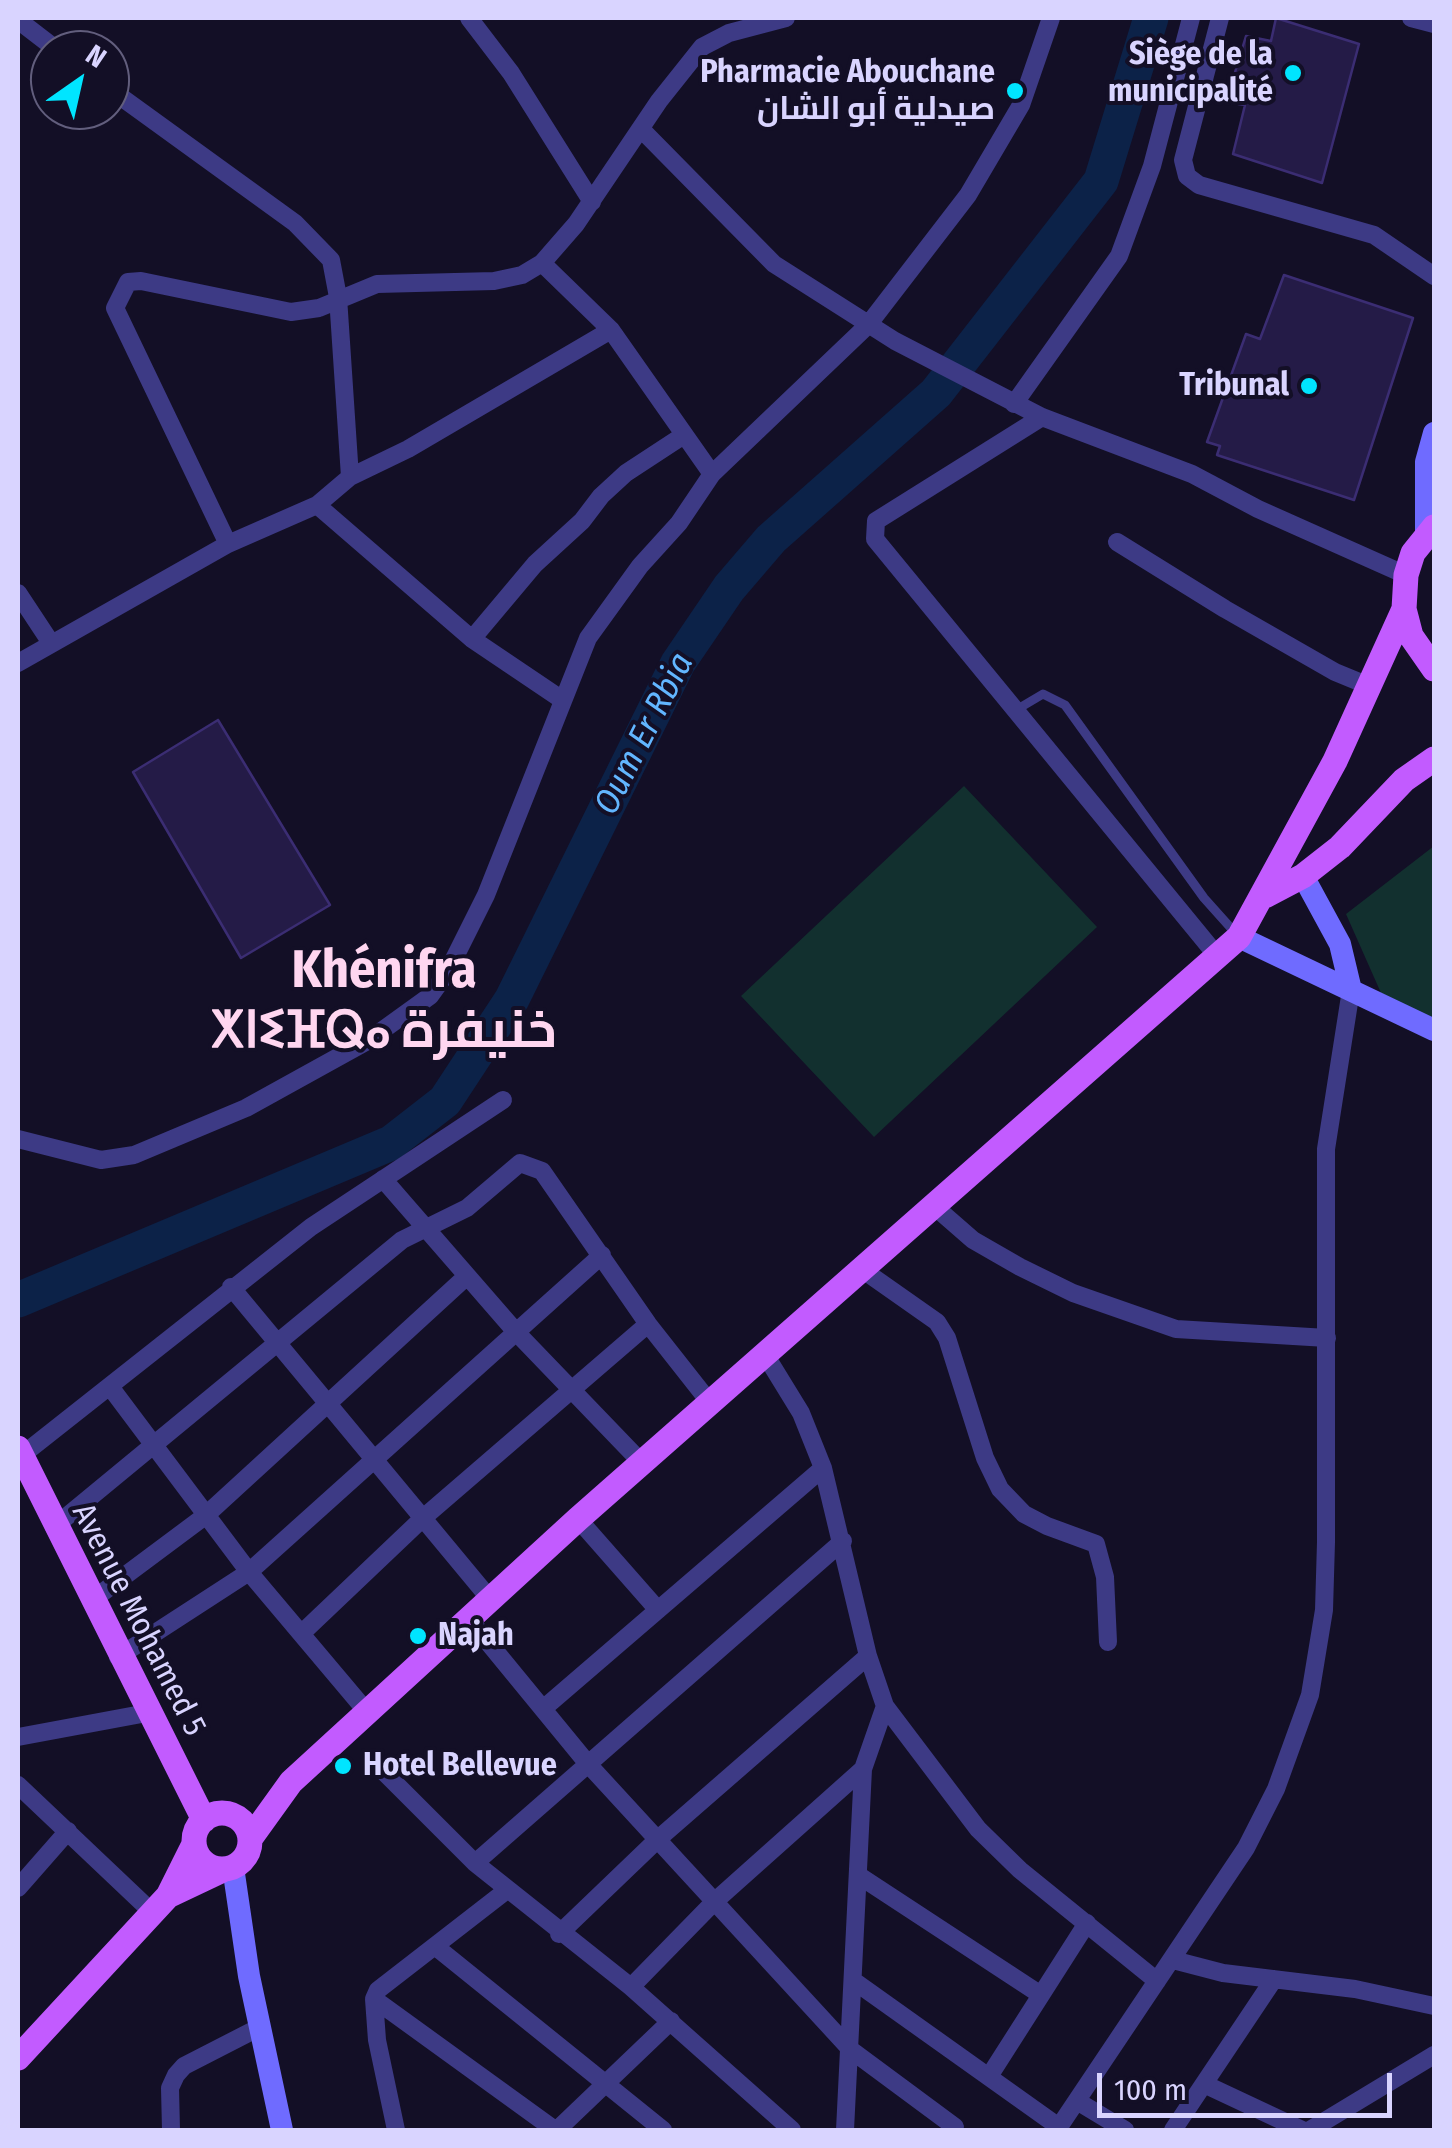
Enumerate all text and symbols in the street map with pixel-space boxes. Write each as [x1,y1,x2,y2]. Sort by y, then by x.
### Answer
north arrow [30,30,130,130]
place label: Siège de la municipalité [1108,36,1273,111]
text: N [80,38,112,75]
place label: Pharmacie Abouchane صيدلية أبو الشان [700,54,995,129]
marker: Siège de la municipalité [1282,62,1304,84]
marker: Pharmacie Abouchane صيدلية أبو الشان [1004,80,1026,102]
place label: Tribunal [1179,367,1289,405]
marker: Tribunal [1298,375,1320,397]
water label: Oum Er Rbia [586,646,704,822]
district label: Khénifra ⵅⵏⵉⴼⵕⴰ خنيفرة [211,941,557,1063]
street label: Avenue Mohamed 5 [63,1497,213,1743]
place label: Najah [438,1617,514,1655]
marker: Najah [407,1625,429,1647]
place label: Hotel Bellevue [363,1747,557,1785]
marker: Hotel Bellevue [332,1755,354,1777]
scale bar [1102,2053,1397,2115]
text: 100 m [1114,2072,1187,2108]

